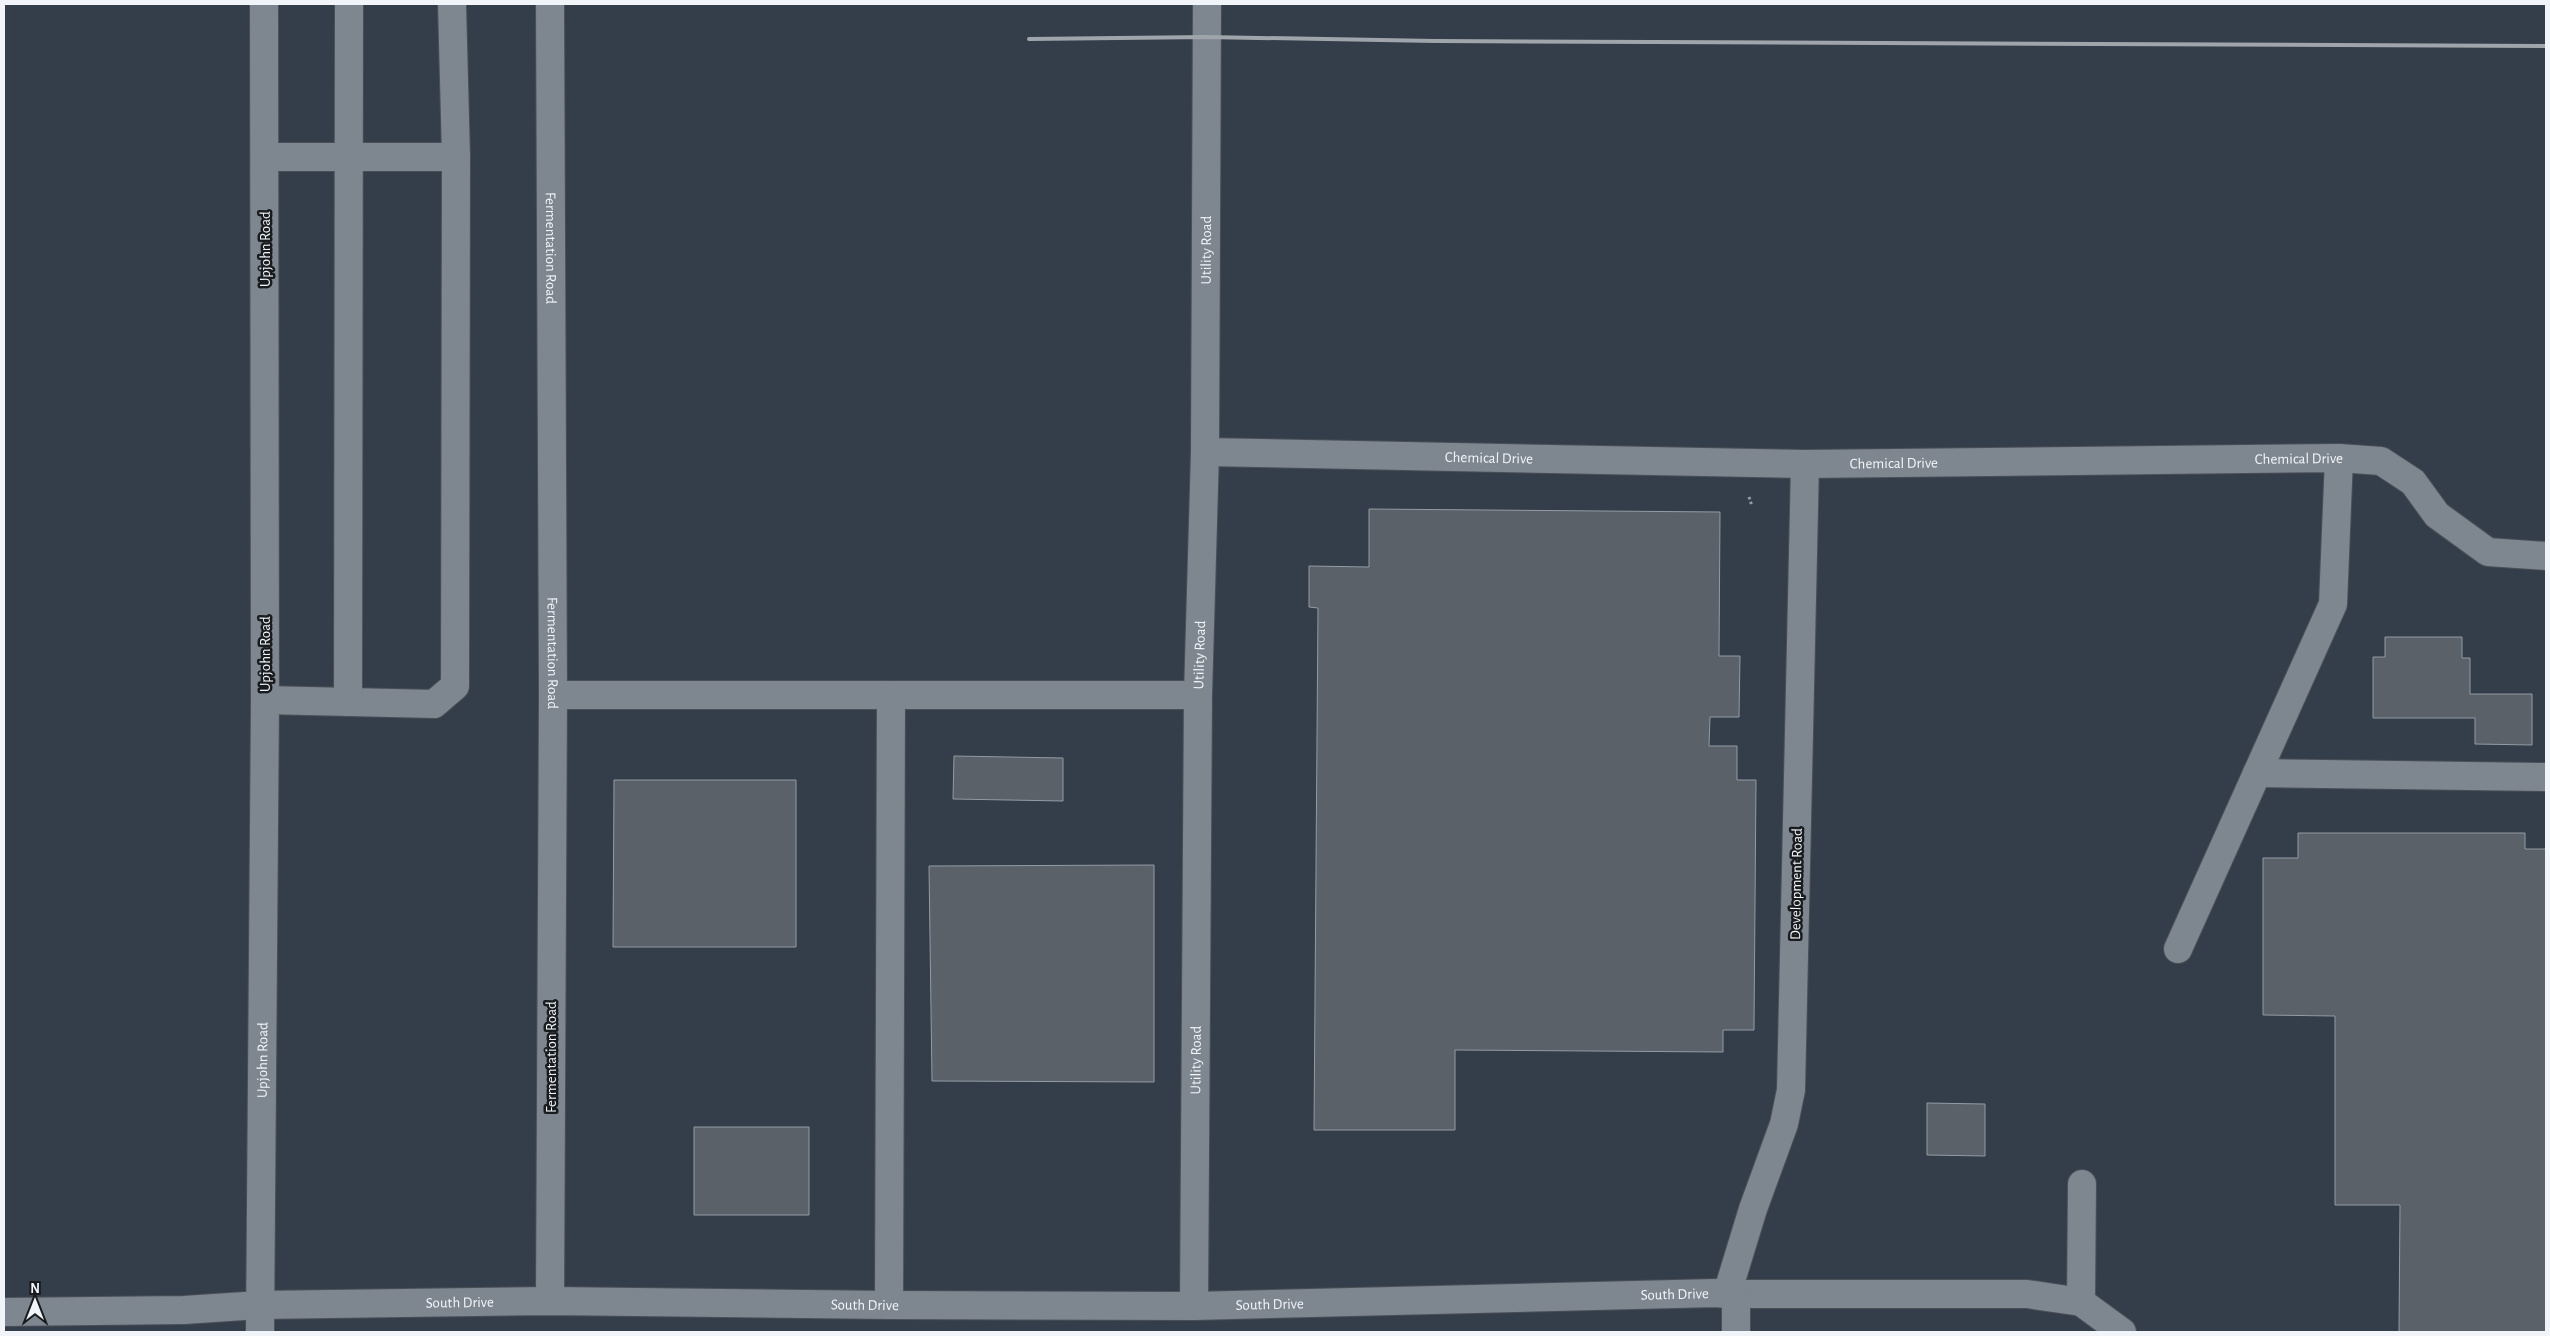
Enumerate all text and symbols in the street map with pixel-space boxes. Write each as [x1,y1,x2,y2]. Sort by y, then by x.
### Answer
street label: Fermentation Road [543,192,558,304]
street label: Upjohn Road [258,211,273,287]
street label: Utility Road [1199,215,1214,285]
street label: Chemical Drive [1445,450,1533,467]
street label: Chemical Drive [2255,451,2344,467]
street label: Chemical Drive [1850,456,1938,471]
street label: Fermentation Road [545,597,560,709]
street label: Upjohn Road [258,616,273,692]
street label: Utility Road [1191,620,1208,690]
street label: Development Road [1788,828,1805,940]
street label: Fermentation Road [544,1001,559,1113]
street label: Upjohn Road [255,1022,270,1098]
street label: Utility Road [1188,1025,1204,1094]
north arrow [10,1276,60,1326]
text: N [30,1282,40,1296]
street label: South Drive [1640,1286,1709,1303]
street label: South Drive [426,1295,494,1311]
street label: South Drive [1236,1296,1304,1313]
street label: South Drive [831,1297,899,1313]

